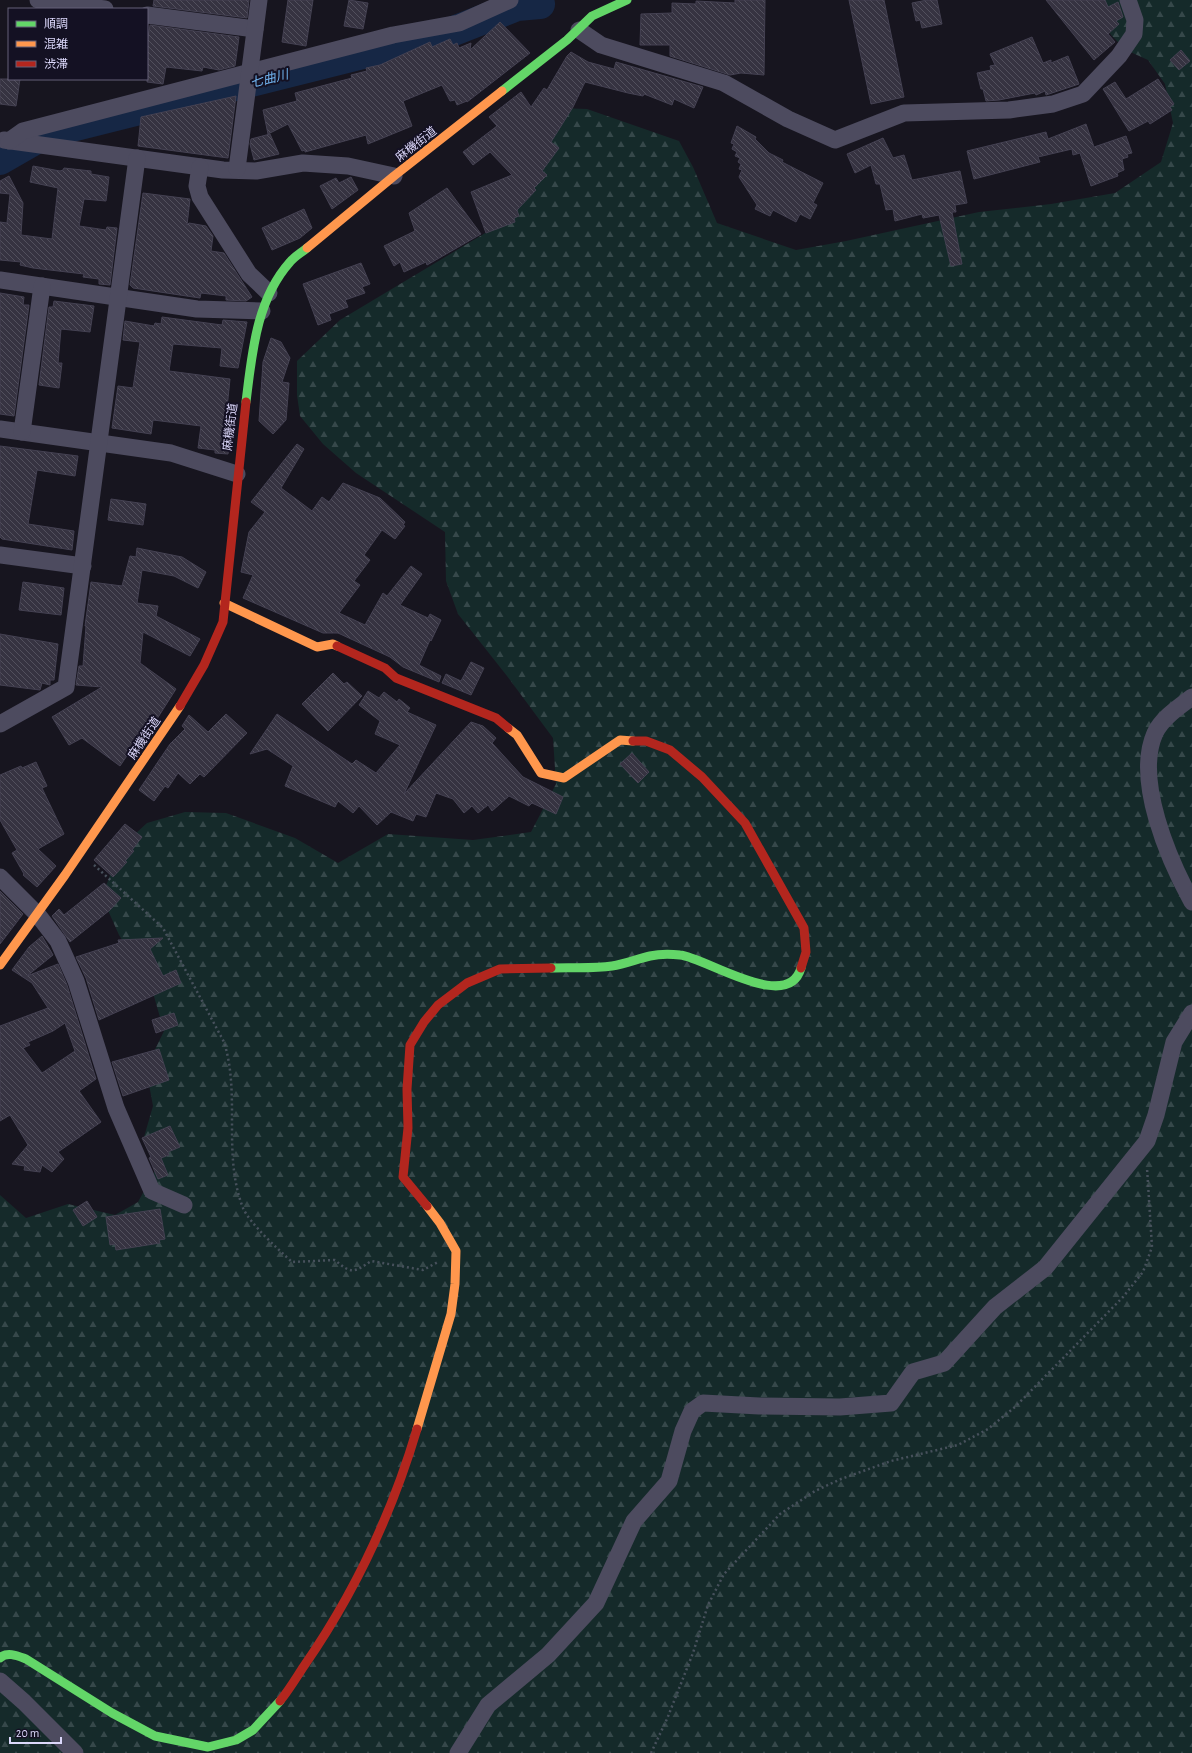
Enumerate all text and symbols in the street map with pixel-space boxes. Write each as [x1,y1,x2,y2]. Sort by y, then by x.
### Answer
legend [8,8,148,80]
text: 順調 [44,18,68,30]
text: 混雑 [44,37,68,50]
text: 渋滞 [44,58,68,70]
water label: 七曲川 [249,67,292,90]
street label: 麻機街道 [393,124,439,164]
street label: 麻機街道 [220,402,239,452]
street label: 麻機街道 [125,714,162,761]
scale bar [10,1719,61,1745]
text: 20 m [16,1727,39,1739]

